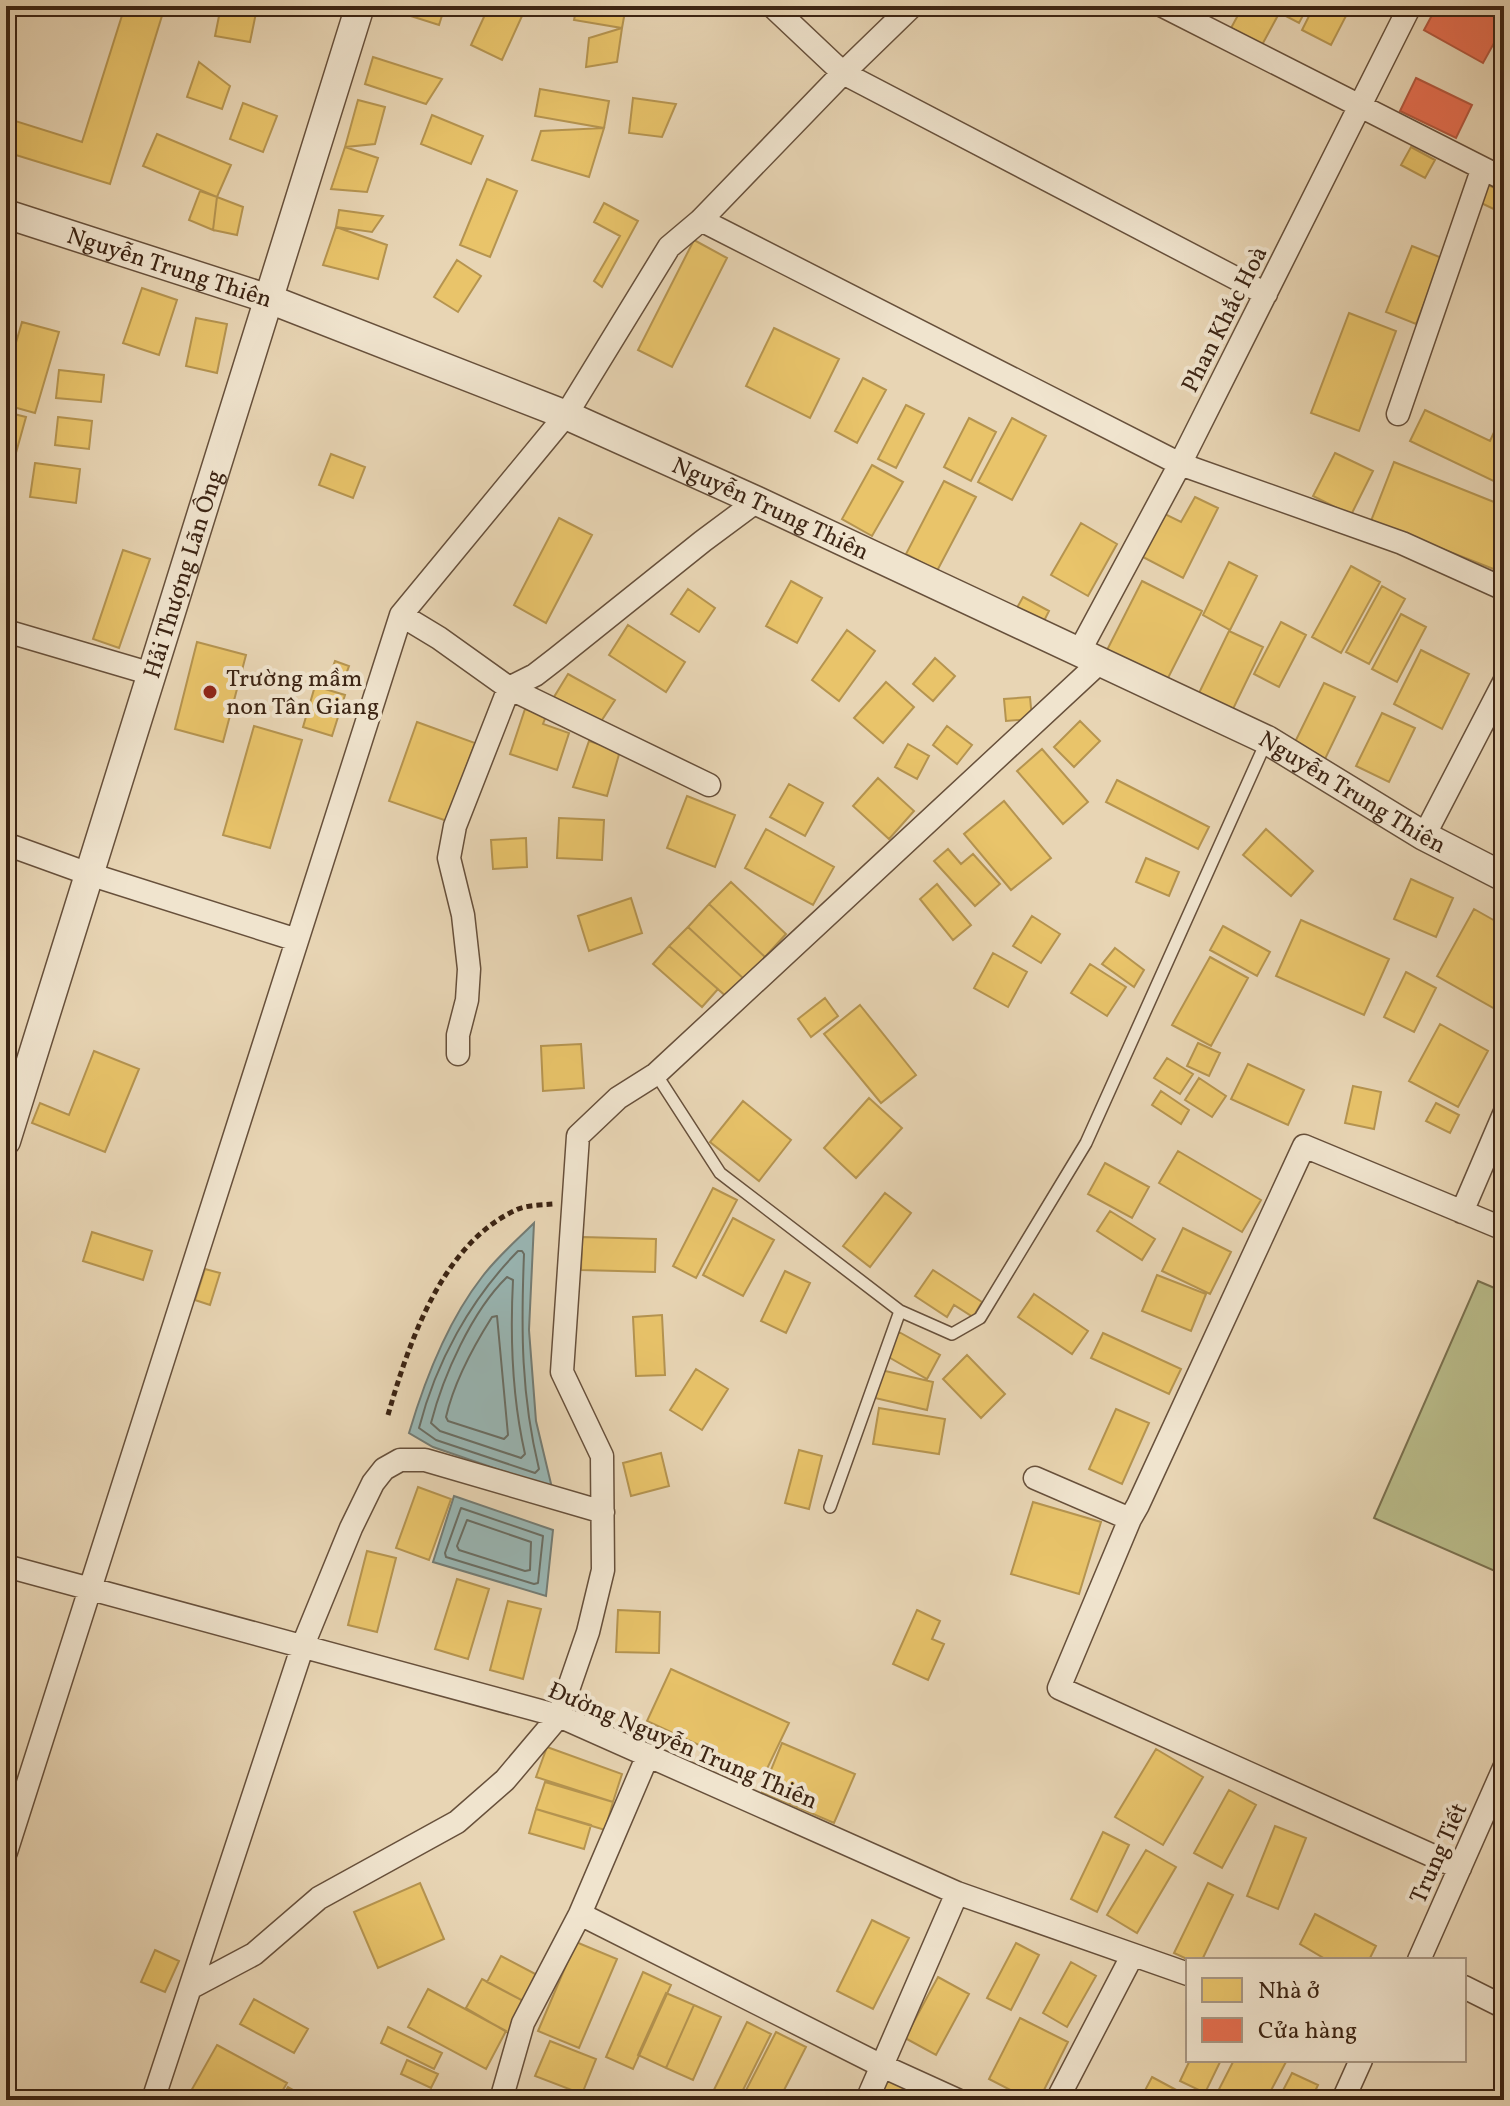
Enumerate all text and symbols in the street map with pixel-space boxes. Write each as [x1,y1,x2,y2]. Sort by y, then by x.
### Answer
street label: Nguyễn Trung Thiên [62,220,276,318]
street label: Phan Khắc Hoà [1174,241,1277,399]
street label: Nguyễn Trung Thiên [666,450,874,570]
street label: Hải Thượng Lãn Ông [136,466,233,683]
place label: Trường mầm non Tân Giang [226,663,379,725]
marker: Trường mầm non Tân Giang [201,683,219,701]
street label: Nguyễn Trung Thiên [1251,724,1451,863]
street label: Đường Nguyễn Trung Thiên [542,1675,822,1819]
street label: Trung Tiết [1402,1798,1477,1910]
legend [1186,1958,1466,2062]
text: Nhà ở [1258,1975,1320,2009]
text: Cửa hàng [1258,2015,1357,2049]

